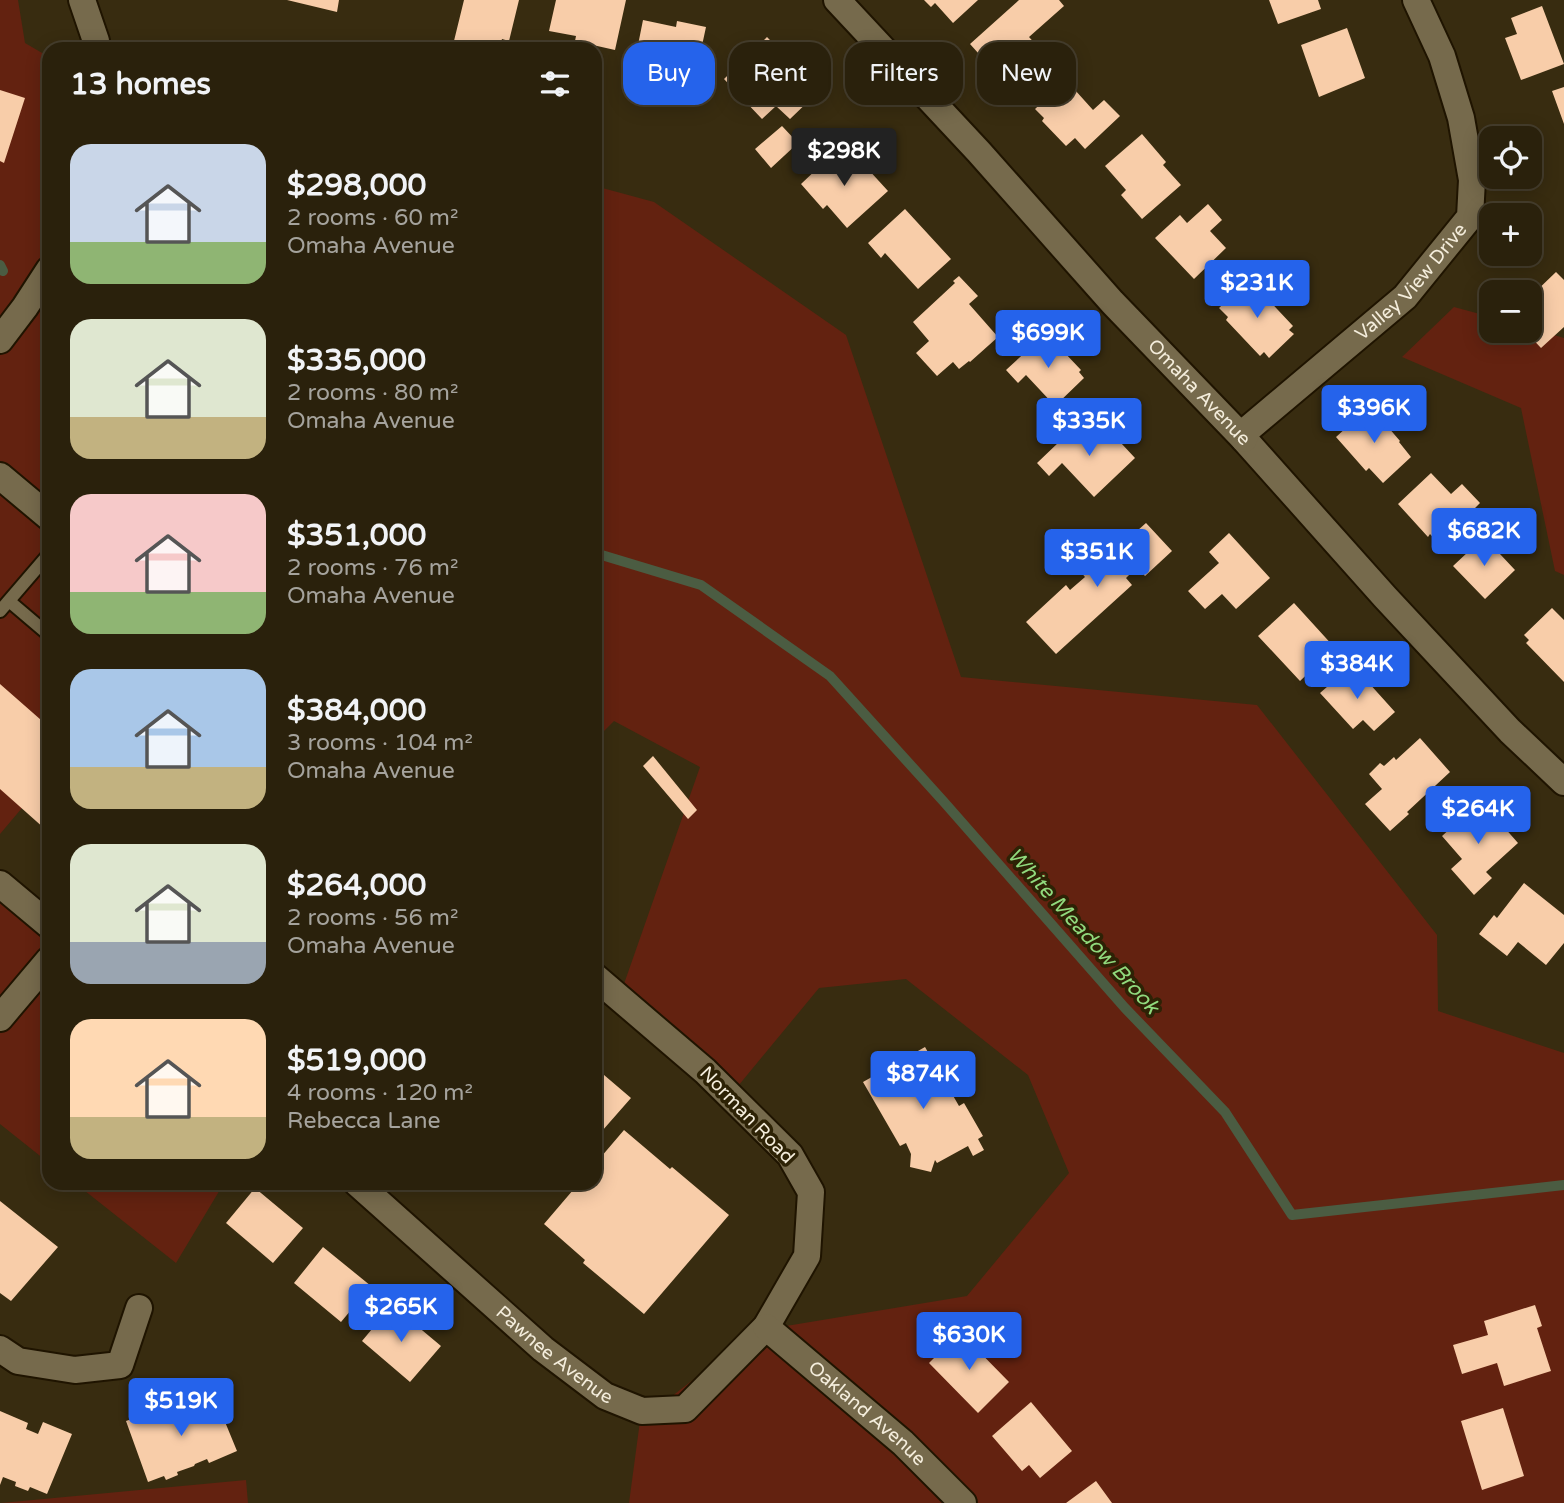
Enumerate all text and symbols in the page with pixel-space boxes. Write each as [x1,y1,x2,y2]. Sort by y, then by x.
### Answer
chip: Buy [623,42,715,105]
chip: Rent [729,42,831,105]
chip: Filters [845,42,963,105]
chip: New [977,42,1076,105]
icon: filters [536,65,574,103]
text: 13 homes [70,66,211,103]
map controls [1479,126,1542,343]
button: locate [1479,126,1542,189]
pin: $298K [795,128,893,188]
text: $298K [808,137,880,165]
text: $298,000 [287,167,426,204]
icon: home [126,172,210,256]
button: + [1479,203,1542,266]
text: 2 rooms · 60 m² [287,204,458,232]
street label: Valley View Drive [1351,219,1471,345]
text: Omaha Avenue [287,232,455,260]
pin: $231K [1208,260,1306,320]
text: $231K [1221,269,1293,297]
button: − [1479,280,1542,343]
pin: $699K [999,310,1097,370]
text: $699K [1012,319,1084,347]
street label: Omaha Avenue [1143,335,1255,450]
text: $335,000 [287,342,426,379]
icon: home [126,347,210,431]
text: 2 rooms · 80 m² [287,379,458,407]
pin: $396K [1325,386,1423,445]
text: $396K [1338,394,1410,422]
pin: $335K [1040,398,1138,458]
text: Omaha Avenue [287,407,455,435]
text: $335K [1053,407,1125,435]
pin: $682K [1435,508,1533,568]
text: $351,000 [287,517,426,554]
text: $682K [1448,517,1520,545]
icon: home [126,522,210,606]
pin: $351K [1048,530,1146,589]
text: $351K [1061,538,1133,566]
text: 2 rooms · 76 m² [287,554,458,582]
text: Omaha Avenue [287,582,455,610]
pin: $384K [1308,642,1406,701]
text: $384K [1321,650,1393,678]
text: $384,000 [287,692,426,729]
icon: home [126,697,210,781]
text: 3 rooms · 104 m² [287,729,473,757]
text: Omaha Avenue [287,757,455,785]
pin: $264K [1429,786,1527,846]
text: $264K [1442,795,1514,823]
water label: White Meadow Brook [1002,843,1165,1020]
text: $264,000 [287,867,426,904]
icon: home [126,872,210,956]
text: 2 rooms · 56 m² [287,904,458,932]
text: Omaha Avenue [287,932,455,960]
text: $519,000 [287,1042,426,1079]
icon: home [126,1047,210,1131]
pin: $874K [874,1052,972,1111]
text: $874K [887,1060,959,1088]
street label: Norman Road [695,1062,799,1168]
text: 4 rooms · 120 m² [287,1079,473,1107]
text: Rebecca Lane [287,1107,440,1135]
pin: $265K [352,1284,450,1344]
text: $265K [365,1293,437,1321]
street label: Pawnee Avenue [491,1301,616,1409]
pin: $630K [920,1312,1018,1372]
text: $630K [933,1321,1005,1349]
street label: Oakland Avenue [804,1357,930,1470]
pin: $519K [132,1378,230,1438]
text: $519K [145,1387,217,1415]

